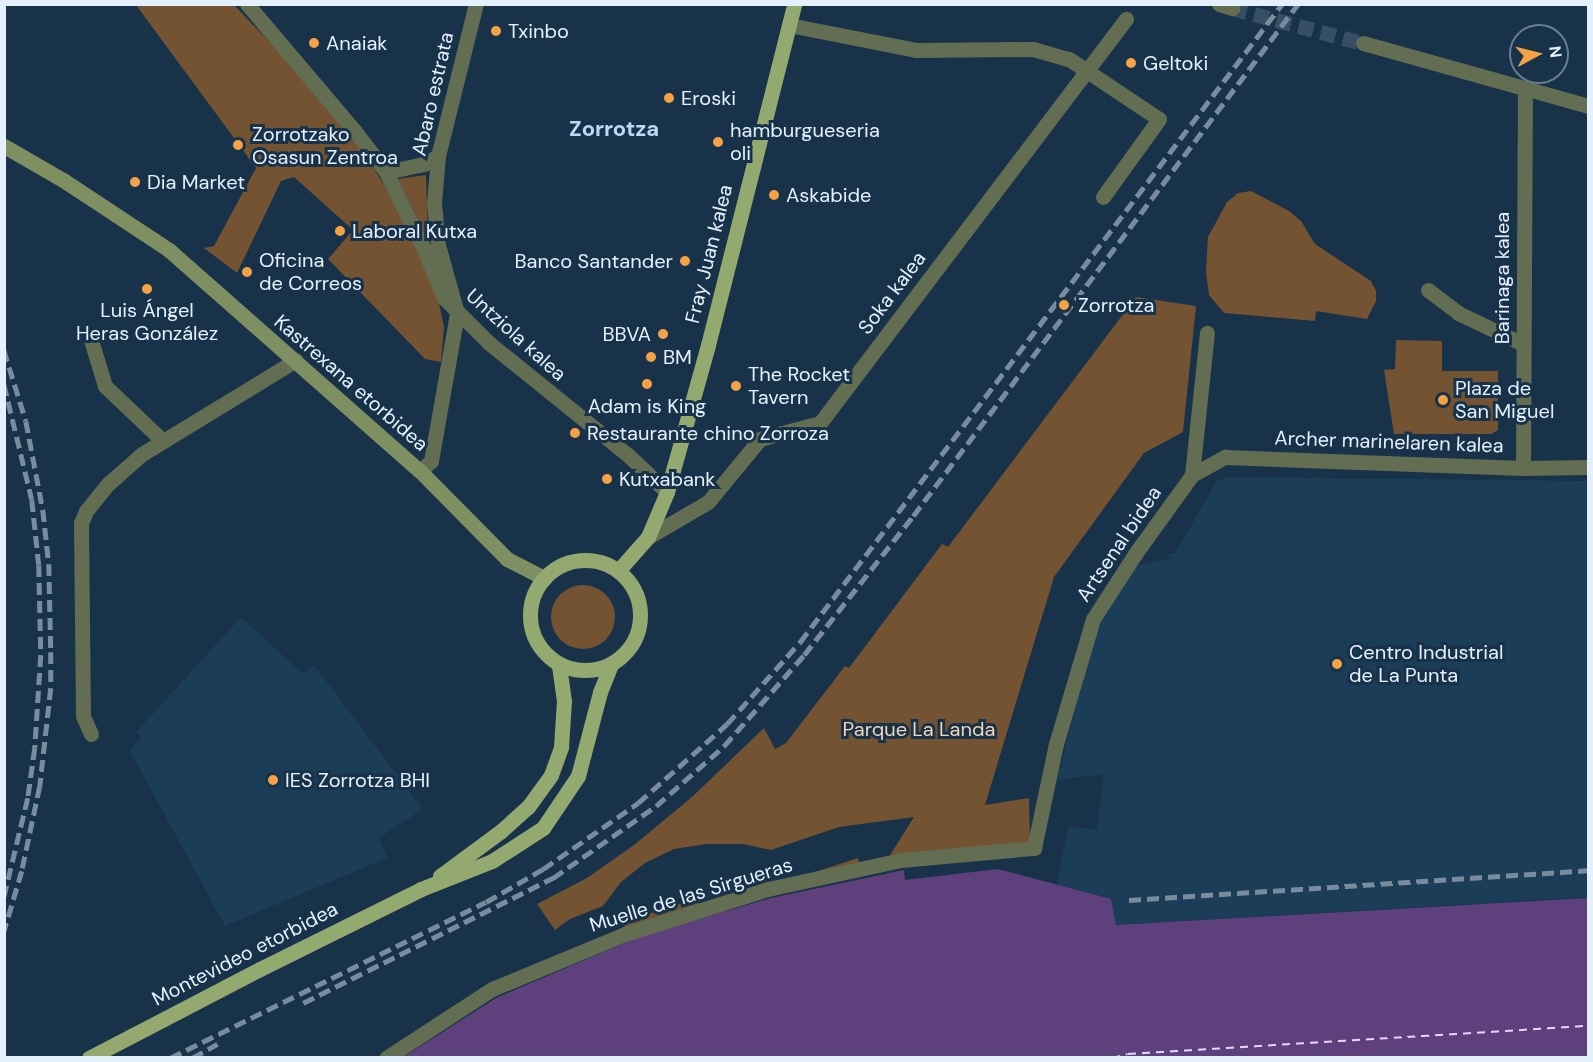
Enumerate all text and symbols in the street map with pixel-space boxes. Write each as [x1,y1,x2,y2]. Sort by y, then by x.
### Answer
place label: Txinbo [508,19,569,43]
marker: Txinbo [489,24,503,38]
north arrow [1509,24,1569,84]
street label: Abaro estrata [407,30,459,158]
place label: Anaiak [326,31,387,55]
marker: Anaiak [307,36,321,50]
text: N [1544,45,1567,59]
place label: Geltoki [1143,51,1208,75]
marker: Geltoki [1124,56,1138,70]
place label: Eroski [681,86,736,110]
marker: Eroski [662,91,676,105]
district label: Zorrotza [569,116,659,142]
place label: hamburgueseria oli [730,118,880,165]
place label: Zorrotzako Osasun Zentroa [252,122,398,169]
marker: hamburgueseria oli [711,135,725,149]
marker: Zorrotzako Osasun Zentroa [229,136,247,154]
place label: Dia Market [147,170,245,194]
marker: Dia Market [128,175,142,189]
street label: Fray Juan kalea [680,182,738,326]
place label: Askabide [786,183,871,207]
marker: Askabide [767,188,781,202]
street label: Barinaga kalea [1490,212,1514,344]
place label: Laboral Kutxa [352,219,477,243]
marker: Laboral Kutxa [333,224,347,238]
street label: Soka kalea [853,247,931,339]
place label: Oficina de Correos [259,248,362,295]
place label: Banco Santander [515,249,673,273]
marker: Banco Santander [678,254,692,268]
marker: Oficina de Correos [240,265,254,279]
marker: Luis Ángel Heras González [140,282,154,296]
street label: Untziola kalea [461,284,571,386]
place label: Zorrotza [1078,293,1154,317]
marker: Zorrotza [1055,296,1073,314]
place label: Luis Ángel Heras González [76,298,218,345]
street label: Kastrexana etorbidea [269,310,433,456]
place label: BBVA [603,322,651,346]
marker: BBVA [656,327,670,341]
place label: BM [663,345,692,369]
marker: BM [644,350,658,364]
place label: The Rocket Tavern [748,362,850,409]
place label: Plaza de San Miguel [1455,376,1554,423]
marker: Adam is King [640,377,654,391]
marker: The Rocket Tavern [729,379,743,393]
marker: Plaza de San Miguel [1436,393,1450,407]
place label: Adam is King [588,394,706,418]
place label: Restaurante chino Zorroza [587,421,829,445]
marker: Restaurante chino Zorroza [568,426,582,440]
street label: Archer marinelaren kalea [1274,426,1504,458]
place label: Kutxabank [619,467,715,491]
marker: Kutxabank [600,472,614,486]
street label: Artsenal bidea [1072,482,1166,606]
place label: Centro Industrial de La Punta [1349,640,1503,687]
marker: Centro Industrial de La Punta [1330,657,1344,671]
park label: Parque La Landa [843,717,995,741]
place label: IES Zorrotza BHI [285,768,430,792]
marker: IES Zorrotza BHI [266,773,280,787]
street label: Muelle de las Sirgueras [587,853,795,937]
street label: Montevideo etorbidea [148,897,342,1011]

